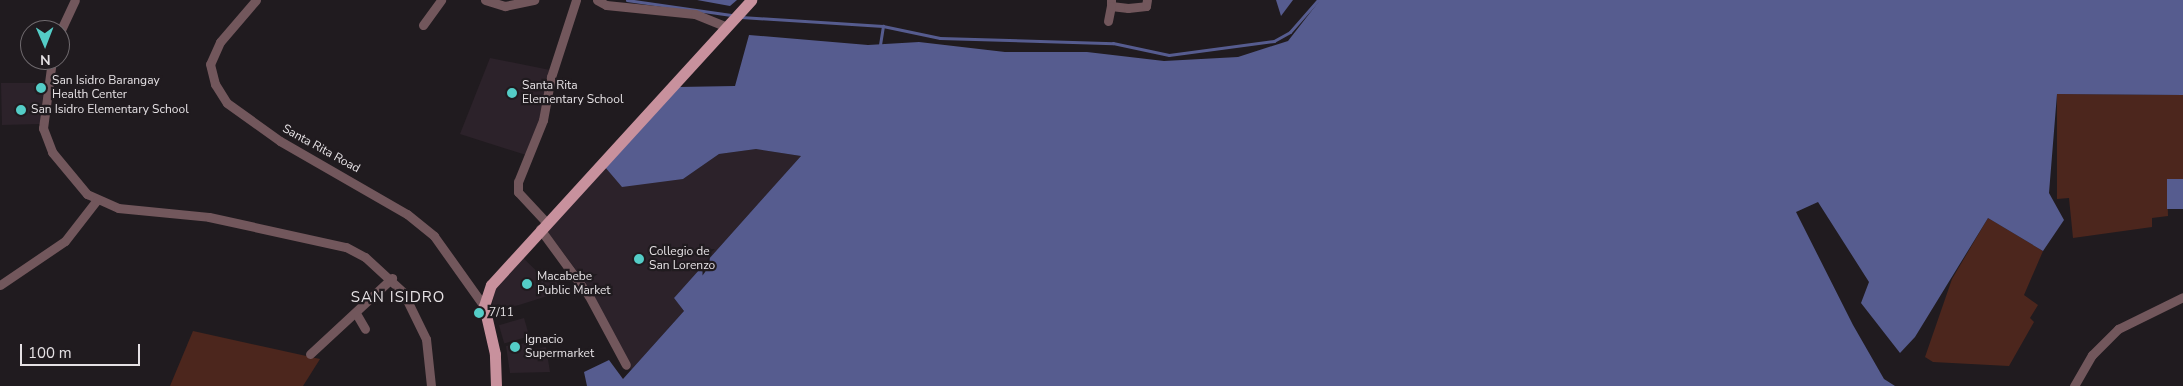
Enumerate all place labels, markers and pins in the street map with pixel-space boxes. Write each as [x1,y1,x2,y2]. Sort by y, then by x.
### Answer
place label: San Isidro Barangay Health Center [52,74,160,102]
place label: Santa Rita Elementary School [522,79,623,107]
marker: San Isidro Barangay Health Center [34,81,48,95]
marker: Santa Rita Elementary School [506,87,518,99]
place label: San Isidro Elementary School [31,103,189,117]
marker: San Isidro Elementary School [15,104,27,116]
place label: Collegio de San Lorenzo [649,245,715,273]
marker: Collegio de San Lorenzo [633,253,645,265]
place label: Macabebe Public Market [537,270,611,298]
marker: Macabebe Public Market [521,278,533,290]
place label: 7/11 [489,306,514,320]
marker: 7/11 [473,307,485,319]
place label: Ignacio Supermarket [525,333,594,361]
marker: Ignacio Supermarket [509,341,521,353]

